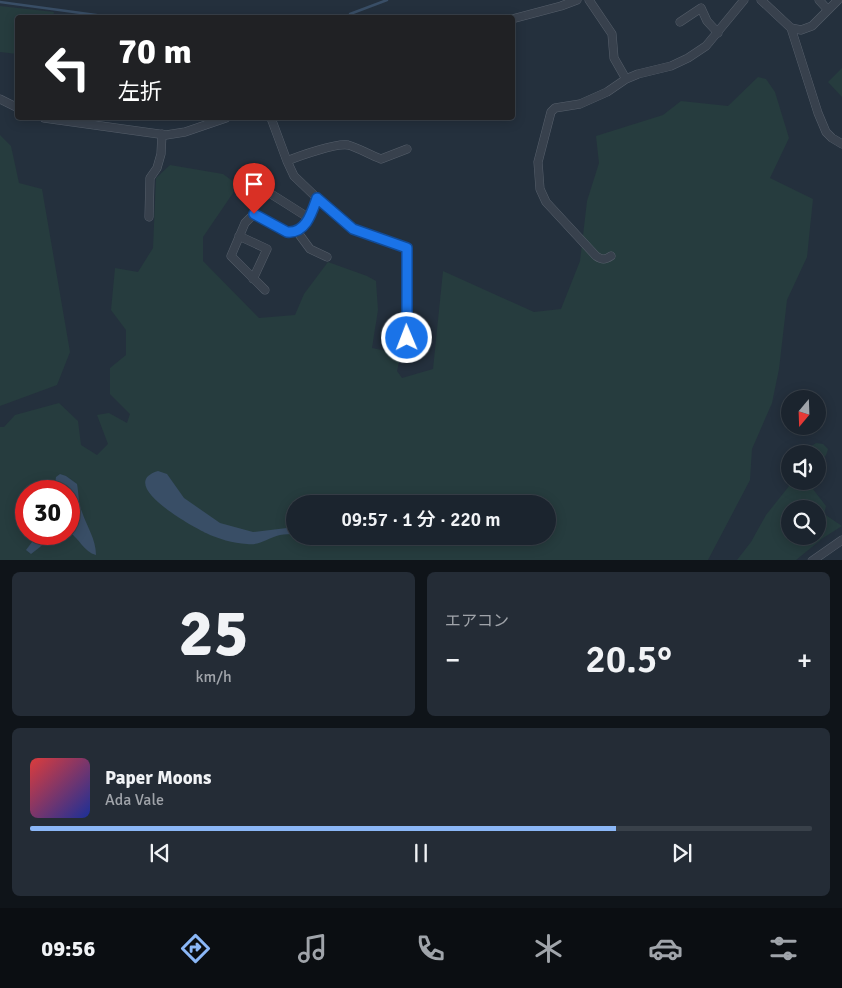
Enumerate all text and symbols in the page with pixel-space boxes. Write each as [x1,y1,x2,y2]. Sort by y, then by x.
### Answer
text: 70 m [118,30,192,73]
icon: left [35,35,100,100]
text: 左折 [118,78,162,105]
pin [233,163,275,214]
icon: arrive [240,170,268,198]
position arrow [380,311,432,363]
north arrow [781,390,826,435]
map controls [781,390,826,545]
button: sound [781,445,826,490]
speed limit sign: 30 [15,480,80,545]
button: search [781,500,826,545]
text: 09:57 · 1 分 · 220 m [342,508,500,532]
text: 25 [178,594,249,674]
text: エアコン [445,611,509,631]
text: 20.5° [585,636,672,683]
text: − [445,643,460,677]
text: + [797,643,812,677]
text: km/h [195,667,232,687]
text: Paper Moons [105,766,211,790]
text: Ada Vale [105,790,164,810]
icon: previous [146,839,174,867]
icon: pause [407,839,435,867]
icon: next [668,839,696,867]
icon: directions [178,931,213,966]
icon: music [295,931,330,966]
icon: phone [413,931,448,966]
icon: climate [531,931,566,966]
icon: car [648,931,683,966]
icon: filters [766,931,801,966]
text: 09:56 [41,935,95,962]

